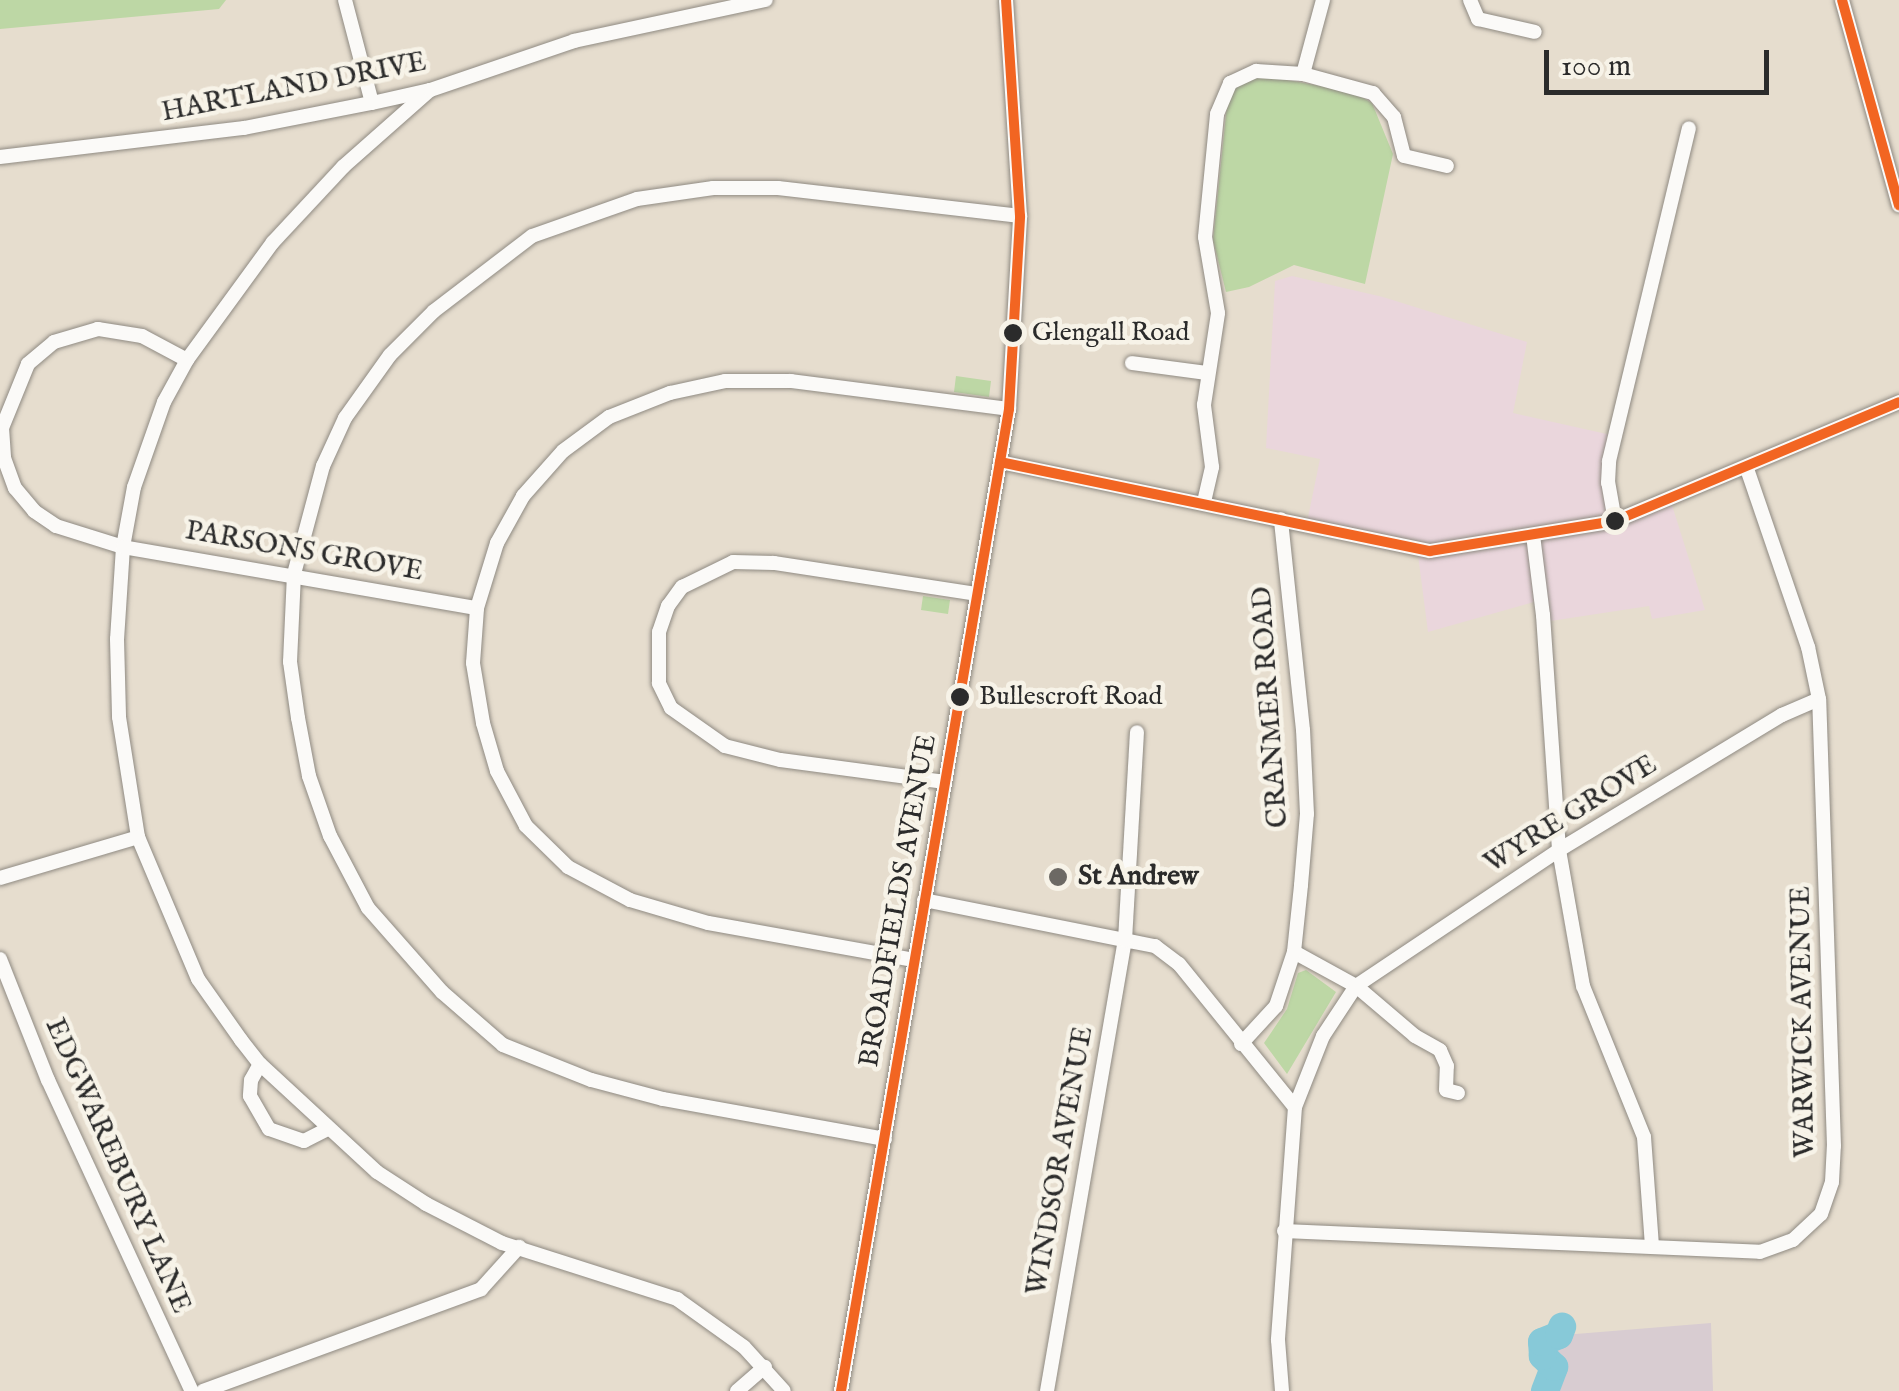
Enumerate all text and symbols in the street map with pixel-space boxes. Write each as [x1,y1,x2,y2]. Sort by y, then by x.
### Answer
scale bar [1549,30,1774,92]
street label: HARTLAND DRIVE [159,46,429,130]
text: 100 m [1561,48,1631,86]
place label: Glengall Road [1032,317,1189,349]
marker: Glengall Road [1003,323,1023,343]
unlabelled marker [1605,511,1625,531]
street label: PARSONS GROVE [183,515,425,589]
street label: CRANMER ROAD [1246,585,1296,829]
place label: Bullescroft Road [979,681,1162,713]
marker: Bullescroft Road [950,687,970,707]
street label: BROADFIELDS AVENUE [853,732,945,1070]
street label: WYRE GROVE [1479,749,1663,881]
place label: St Andrew [1078,860,1198,894]
marker: St Andrew [1047,866,1069,888]
street label: WARWICK AVENUE [1785,886,1823,1158]
street label: EDGWAREBURY LANE [37,1013,197,1319]
street label: WINDSOR AVENUE [1021,1024,1101,1298]

